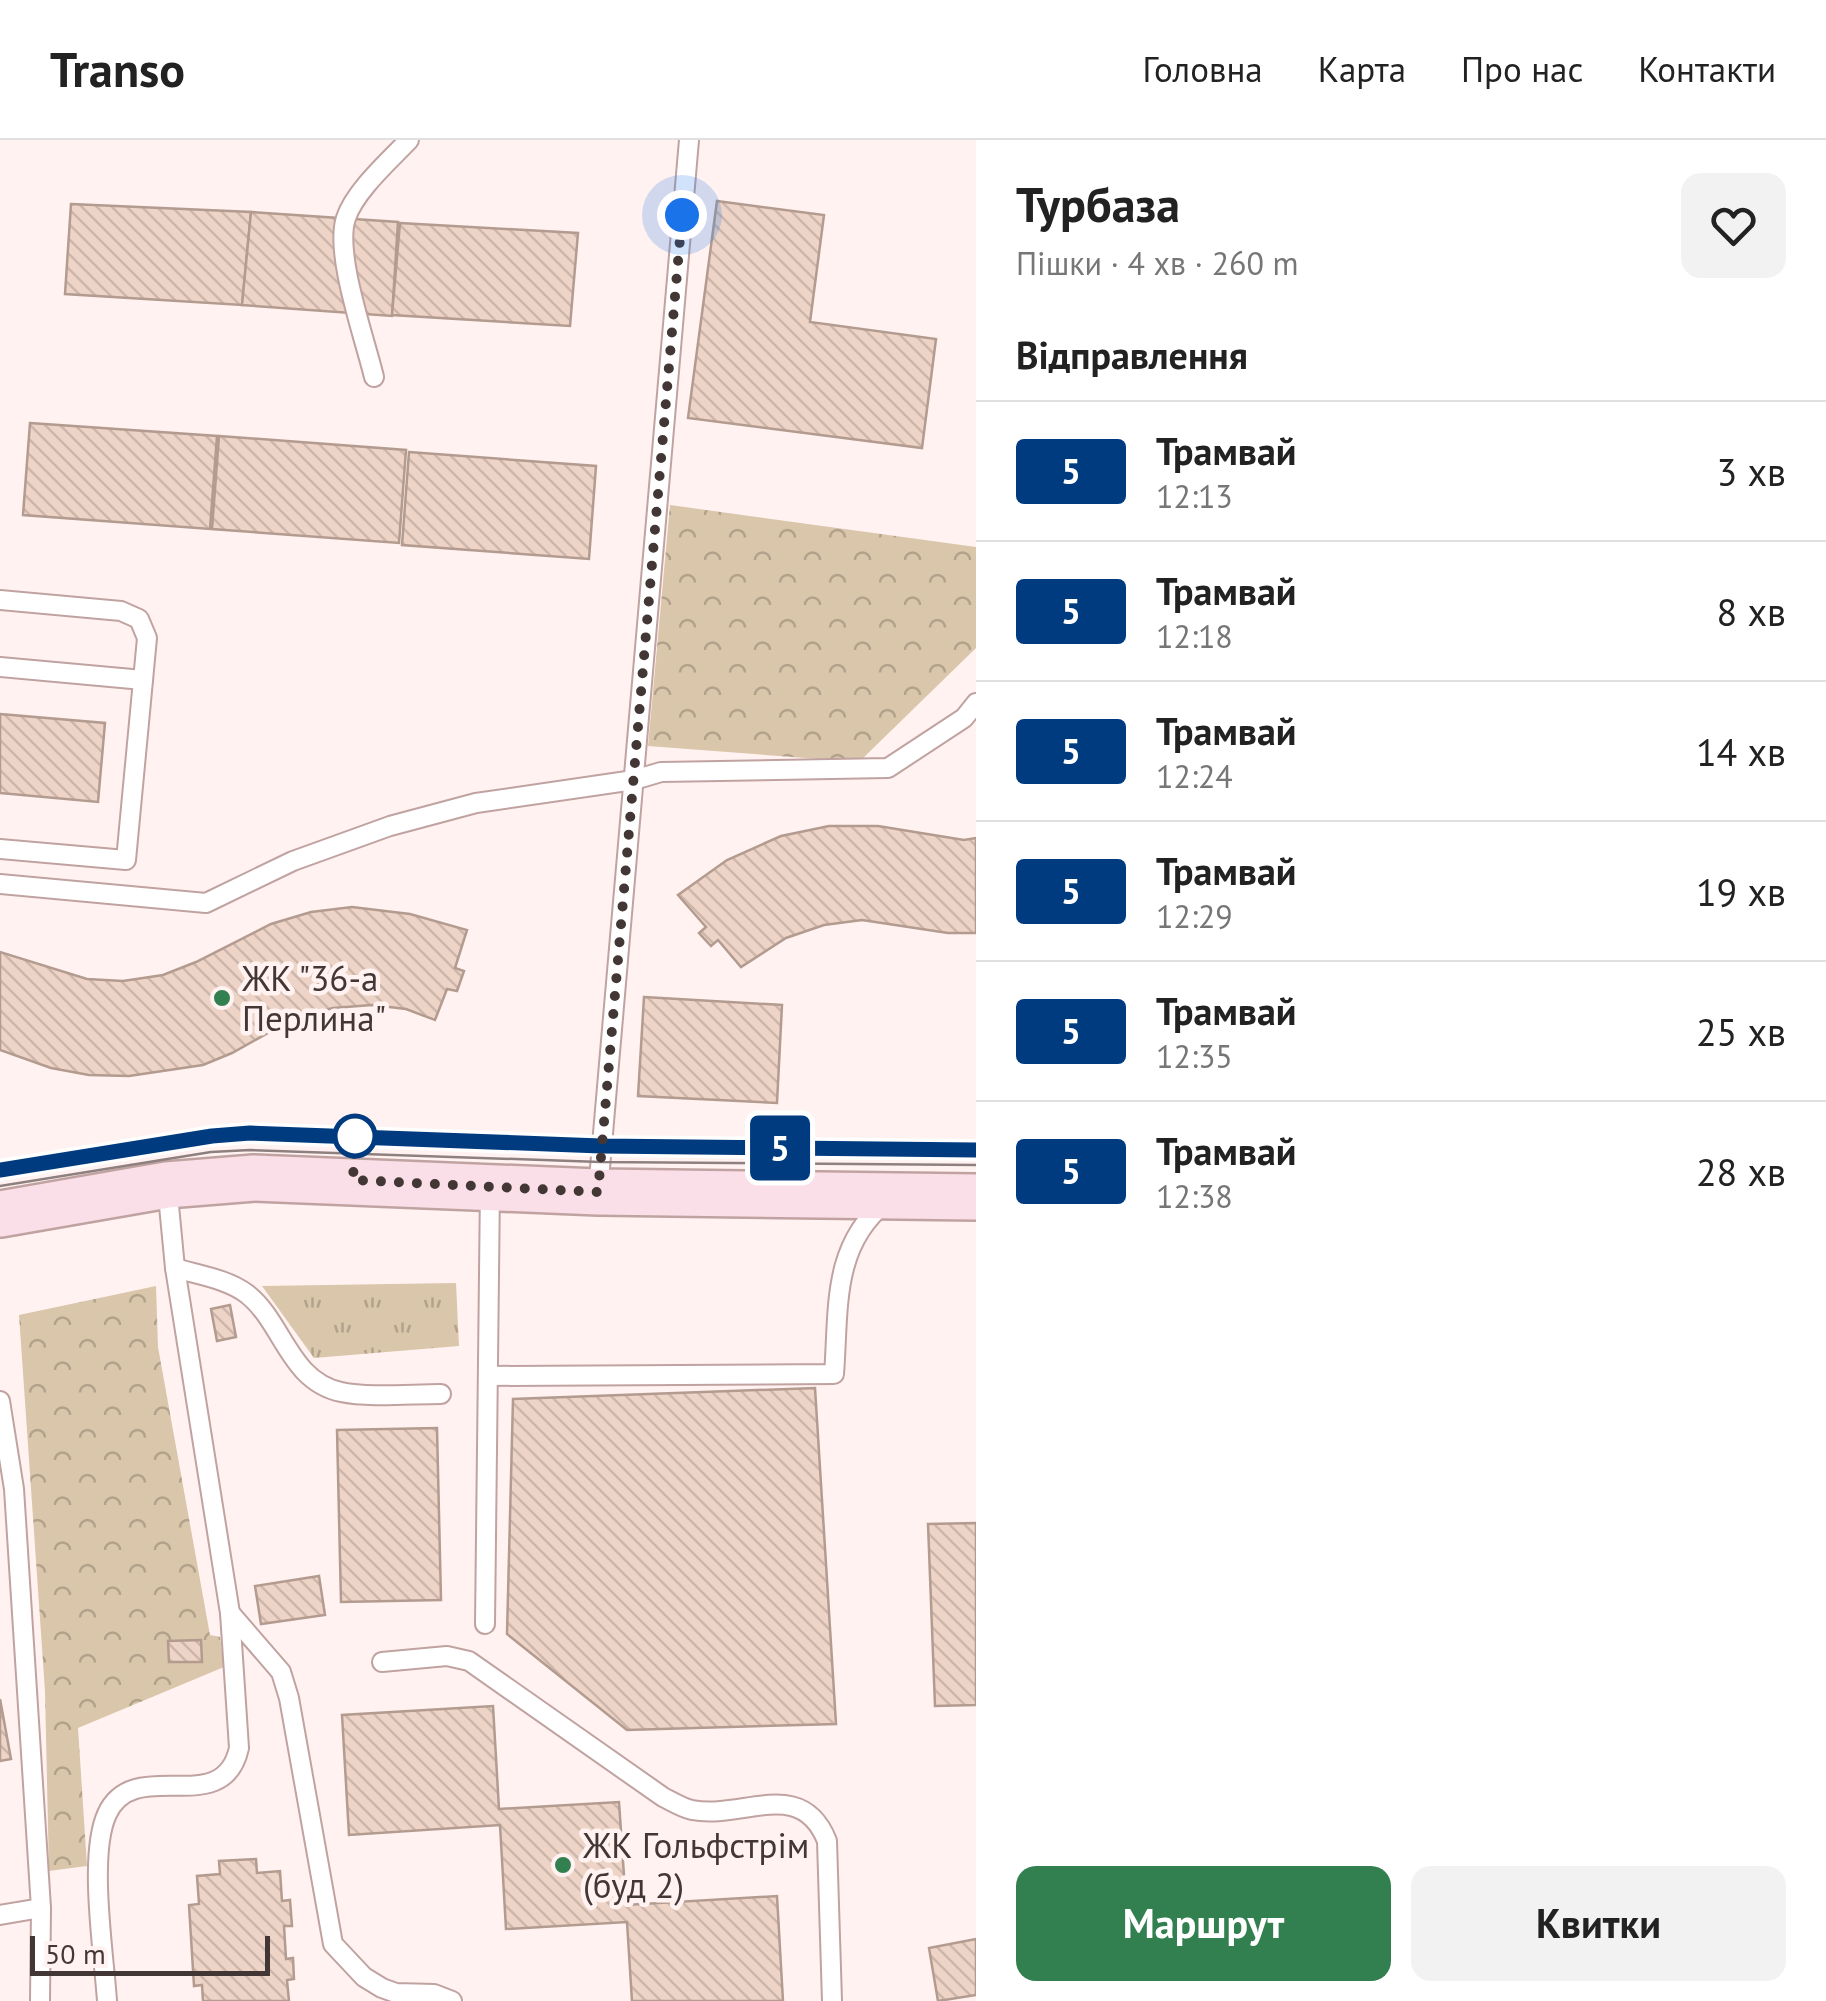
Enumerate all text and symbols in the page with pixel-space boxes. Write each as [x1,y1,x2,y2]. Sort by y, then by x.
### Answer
text: Transo [50,38,185,100]
text: Головна [1142,46,1263,92]
text: Карта [1318,46,1406,92]
text: Про нас [1461,46,1583,92]
text: Контакти [1638,46,1776,92]
text: Турбаза [1016,173,1180,235]
button: heart [1681,173,1786,278]
your location [657,190,707,240]
text: Пішки · 4 хв · 260 m [1016,242,1299,284]
text: Відправлення [1016,330,1248,379]
text: Трамвай [1156,426,1297,475]
text: 3 хв [1717,447,1786,496]
text: 5 [1061,448,1081,494]
text: 12:13 [1156,475,1233,517]
text: Трамвай [1156,566,1297,615]
text: 8 хв [1717,587,1786,636]
text: 5 [1061,588,1081,634]
text: 12:18 [1156,615,1233,657]
text: Трамвай [1156,706,1297,755]
text: 14 хв [1696,727,1786,776]
text: 5 [1061,728,1081,774]
text: 12:24 [1156,755,1233,797]
text: Трамвай [1156,846,1297,895]
text: 19 хв [1696,867,1786,916]
text: 5 [1061,868,1081,914]
text: 12:29 [1156,895,1233,937]
place label: ЖК "36-а Перлина" [241,955,386,1041]
text: Трамвай [1156,986,1297,1035]
marker: ЖК "36-а Перлина" [211,987,233,1009]
text: 25 хв [1696,1007,1786,1056]
text: 5 [1061,1008,1081,1054]
text: 12:35 [1156,1035,1233,1077]
unlabelled marker [334,1115,376,1157]
line badge: 5 [748,1116,812,1180]
text: 5 [770,1125,790,1171]
text: Трамвай [1156,1126,1297,1175]
text: 28 хв [1696,1147,1786,1196]
text: 5 [1061,1148,1081,1194]
text: 12:38 [1156,1175,1233,1217]
place label: ЖК Гольфстрім (буд 2) [582,1822,809,1908]
marker: ЖК Гольфстрім (буд 2) [552,1854,574,1876]
button: Маршрут [1016,1866,1391,1981]
button: Квитки [1411,1866,1786,1981]
scale bar [30,1931,270,1976]
text: 50 m [45,1935,106,1972]

